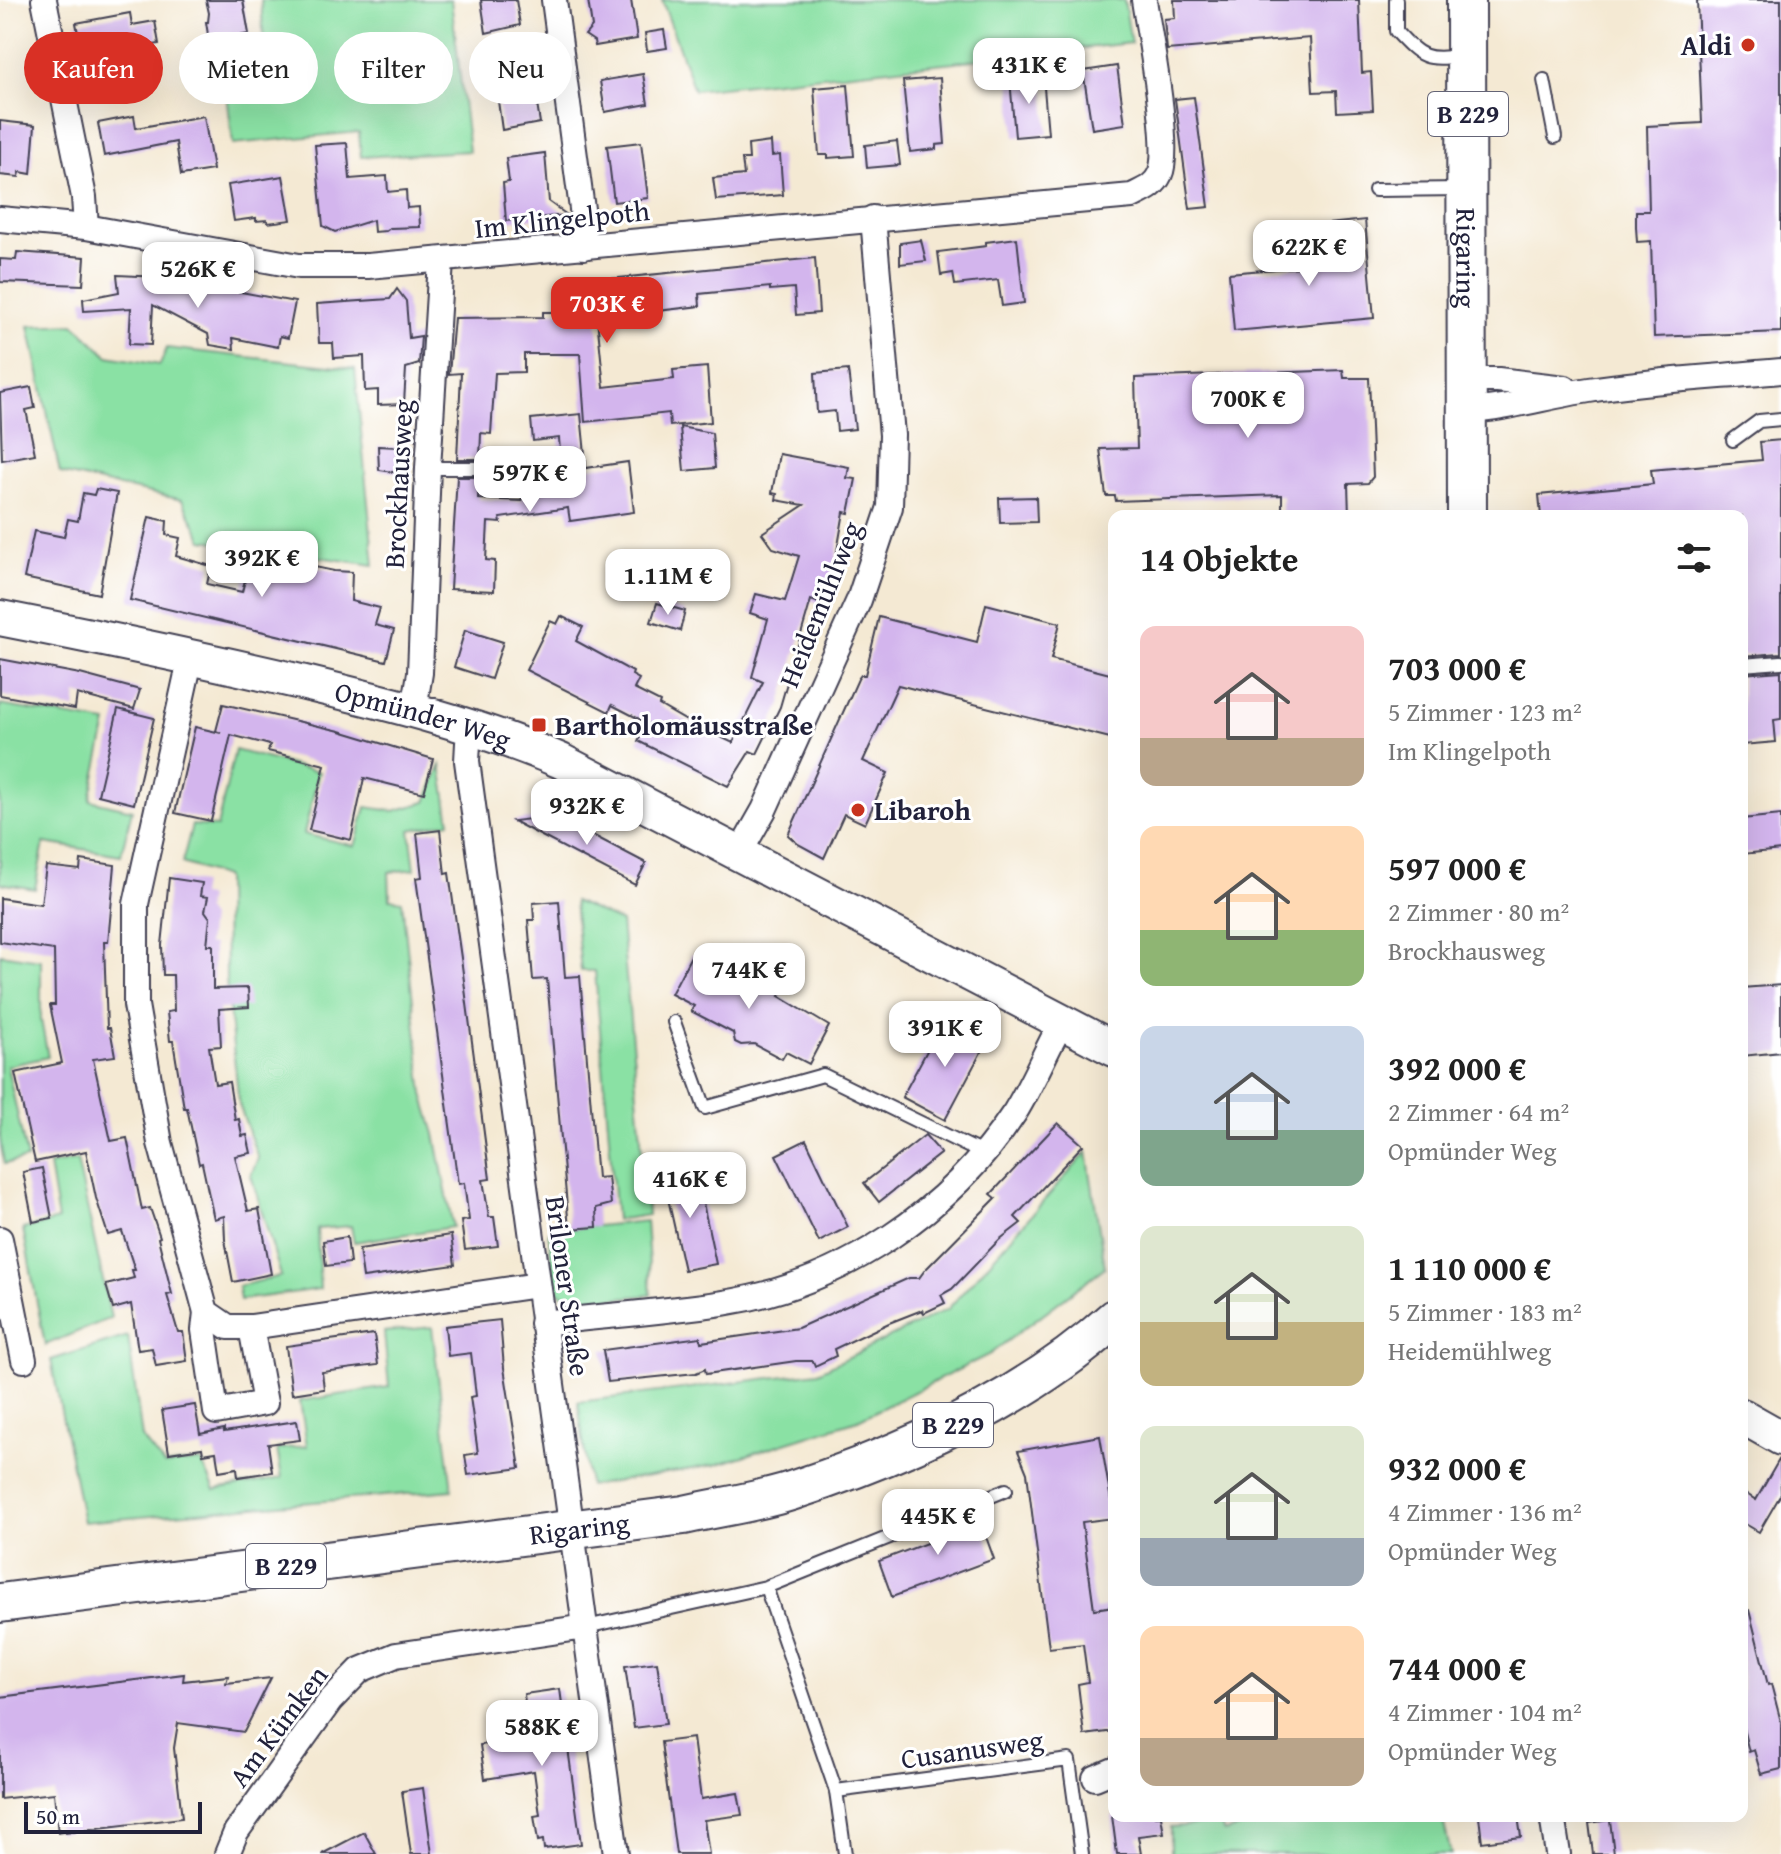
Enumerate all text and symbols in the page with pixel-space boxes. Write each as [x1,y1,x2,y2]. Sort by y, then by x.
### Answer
place label: Aldi [1681,24,1732,65]
chip: Kaufen [24,32,163,104]
chip: Mieten [179,32,318,104]
chip: Filter [334,32,453,104]
chip: Neu [469,32,572,104]
marker: Aldi [1739,36,1757,54]
pin: 431K € [964,38,1094,106]
text: 431K € [991,44,1067,83]
road number: B 229 [1428,92,1508,136]
street label: Im Klingelpoth [472,189,652,248]
street label: Rigaring [1446,208,1488,308]
pin: 622K € [1244,220,1374,288]
text: 622K € [1271,226,1347,265]
pin: 526K € [133,242,263,310]
text: 526K € [160,248,236,287]
pin: 703K € [542,277,672,345]
text: 703K € [569,283,645,322]
pin: 700K € [1183,372,1313,440]
text: 700K € [1210,378,1286,417]
street label: Brockhausweg [373,398,422,569]
pin: 597K € [465,446,595,514]
text: 597K € [492,452,568,491]
street label: Heidemühlweg [768,515,871,693]
pin: 392K € [197,531,327,599]
text: 14 Objekte [1140,534,1298,583]
icon: filters [1672,536,1716,580]
text: 392K € [224,537,300,576]
pin: 1.11M € [594,549,742,617]
text: 1.11M € [623,555,713,594]
text: 703 000 € [1388,643,1526,692]
icon: home [1204,658,1300,754]
street label: Opmünder Weg [331,670,517,760]
text: 5 Zimmer · 123 m² [1388,692,1582,731]
place label: Bartholomäusstraße [555,704,813,745]
marker: Bartholomäusstraße [530,716,548,734]
text: Im Klingelpoth [1388,731,1551,770]
pin: 932K € [522,779,652,847]
text: 932K € [549,785,625,824]
place label: Libaroh [874,789,971,830]
marker: Libaroh [849,801,867,819]
text: 597 000 € [1388,843,1526,892]
icon: home [1204,858,1300,954]
text: 2 Zimmer · 80 m² [1388,892,1569,931]
text: Brockhausweg [1388,931,1545,970]
pin: 744K € [684,943,814,1011]
text: 744K € [711,949,787,988]
pin: 391K € [880,1001,1010,1069]
text: 391K € [907,1007,983,1046]
text: 392 000 € [1388,1043,1526,1092]
icon: home [1204,1058,1300,1154]
text: 2 Zimmer · 64 m² [1388,1092,1569,1131]
text: Opmünder Weg [1388,1131,1556,1170]
pin: 416K € [625,1152,755,1220]
text: 416K € [652,1158,728,1197]
street label: Briloner Straße [536,1193,601,1379]
text: 1 110 000 € [1388,1243,1551,1292]
icon: home [1204,1258,1300,1354]
text: 5 Zimmer · 183 m² [1388,1292,1582,1331]
text: Heidemühlweg [1388,1331,1551,1370]
road number: B 229 [913,1403,993,1447]
text: 932 000 € [1388,1443,1526,1492]
icon: home [1204,1458,1300,1554]
pin: 445K € [873,1489,1003,1557]
text: 4 Zimmer · 136 m² [1388,1492,1582,1531]
text: 445K € [900,1495,976,1534]
street label: Rigaring [527,1501,632,1555]
text: Opmünder Weg [1388,1531,1556,1570]
road number: B 229 [246,1544,326,1588]
text: 744 000 € [1388,1643,1526,1692]
street label: Am Kümken [218,1656,337,1795]
icon: home [1204,1658,1300,1754]
text: 4 Zimmer · 104 m² [1388,1692,1582,1731]
pin: 588K € [477,1700,607,1768]
text: 588K € [504,1706,580,1745]
street label: Cusanusweg [898,1718,1046,1779]
text: Opmünder Weg [1388,1731,1556,1770]
scale bar [24,1798,202,1834]
text: 50 m [36,1800,80,1832]

